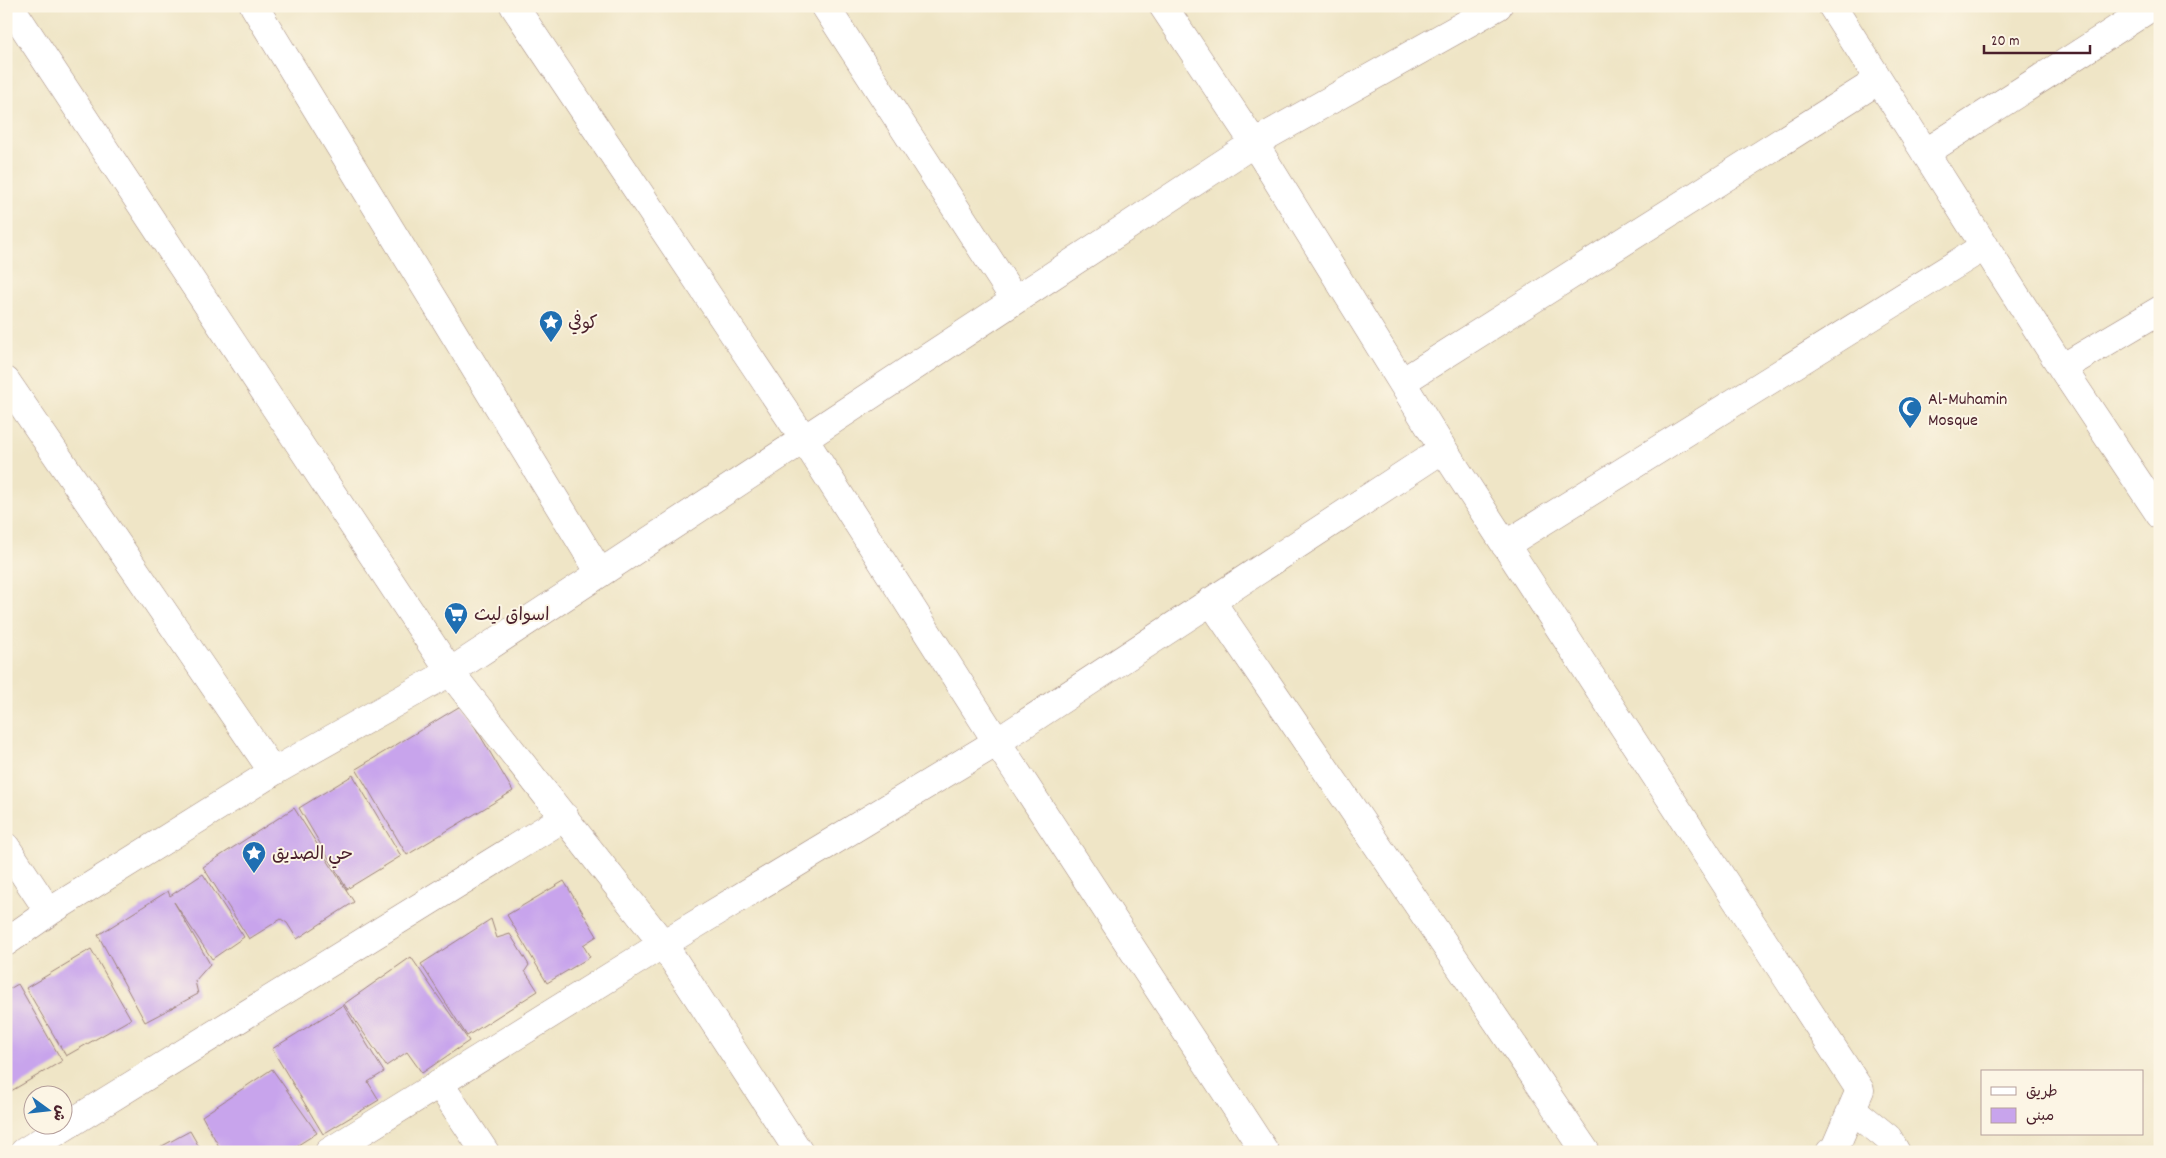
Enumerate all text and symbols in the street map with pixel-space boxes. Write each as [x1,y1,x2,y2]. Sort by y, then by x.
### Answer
scale bar [1984,22,2090,54]
text: 20 m [1991,31,2019,53]
place icon: كوفي [538,309,564,343]
place label: كوفي [568,310,598,337]
place label: Al-Muhamin Mosque [1928,388,2007,434]
mosque icon: Al-Muhamin Mosque [1897,395,1923,429]
supermarket icon: اسواق ليث [443,601,469,635]
place label: اسواق ليث [474,604,550,629]
place icon: حي الصديق [241,840,267,874]
place label: حي الصديق [272,843,353,869]
legend [1981,1070,2144,1136]
text: طريق [2026,1082,2058,1104]
north arrow [22,1086,72,1136]
text: ش [47,1103,70,1123]
text: مبنى [2026,1106,2054,1128]

